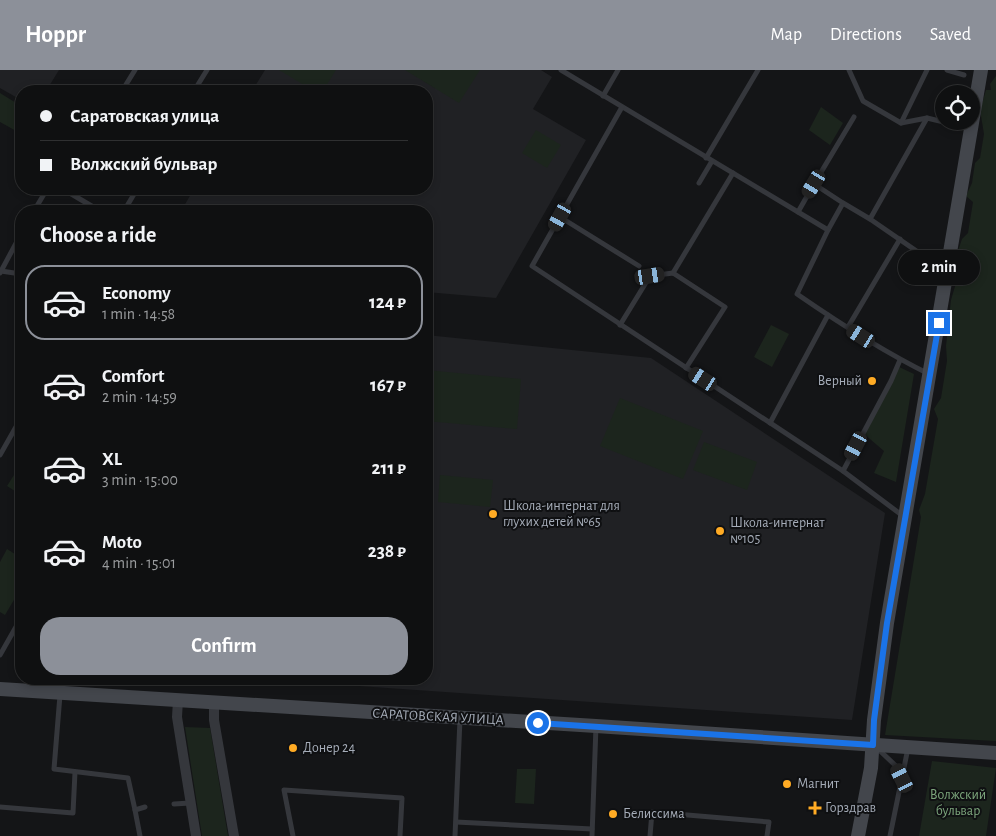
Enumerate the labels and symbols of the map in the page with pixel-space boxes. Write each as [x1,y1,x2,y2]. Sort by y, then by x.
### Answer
car [799,167,828,201]
car [546,200,573,234]
callout: 2 min [898,250,980,286]
car [634,266,665,286]
route end [928,312,950,334]
car [844,322,877,350]
car [686,365,719,393]
place label: Верный [818,374,862,388]
marker: Верный [866,375,878,387]
car [842,429,869,463]
place label: Школа-интернат для глухих детей №65 [503,499,620,529]
marker: Школа-интернат для глухих детей №65 [487,508,499,520]
place label: Школа-интернат №105 [730,516,826,546]
marker: Школа-интернат №105 [714,525,726,537]
street label: САРАТОВСКАЯ УЛИЦА [372,707,504,727]
route start [527,712,549,734]
place label: Донер 24 [303,741,355,755]
marker: Донер 24 [287,742,299,754]
car [888,761,915,795]
place label: Магнит [797,777,840,791]
marker: Магнит [781,778,793,790]
park label: Волжский бульвар [930,788,986,818]
place label: Горздрав [825,801,876,815]
marker: Горздрав [809,802,821,814]
place label: Белиссима [623,807,685,821]
marker: Белиссима [607,808,619,820]

